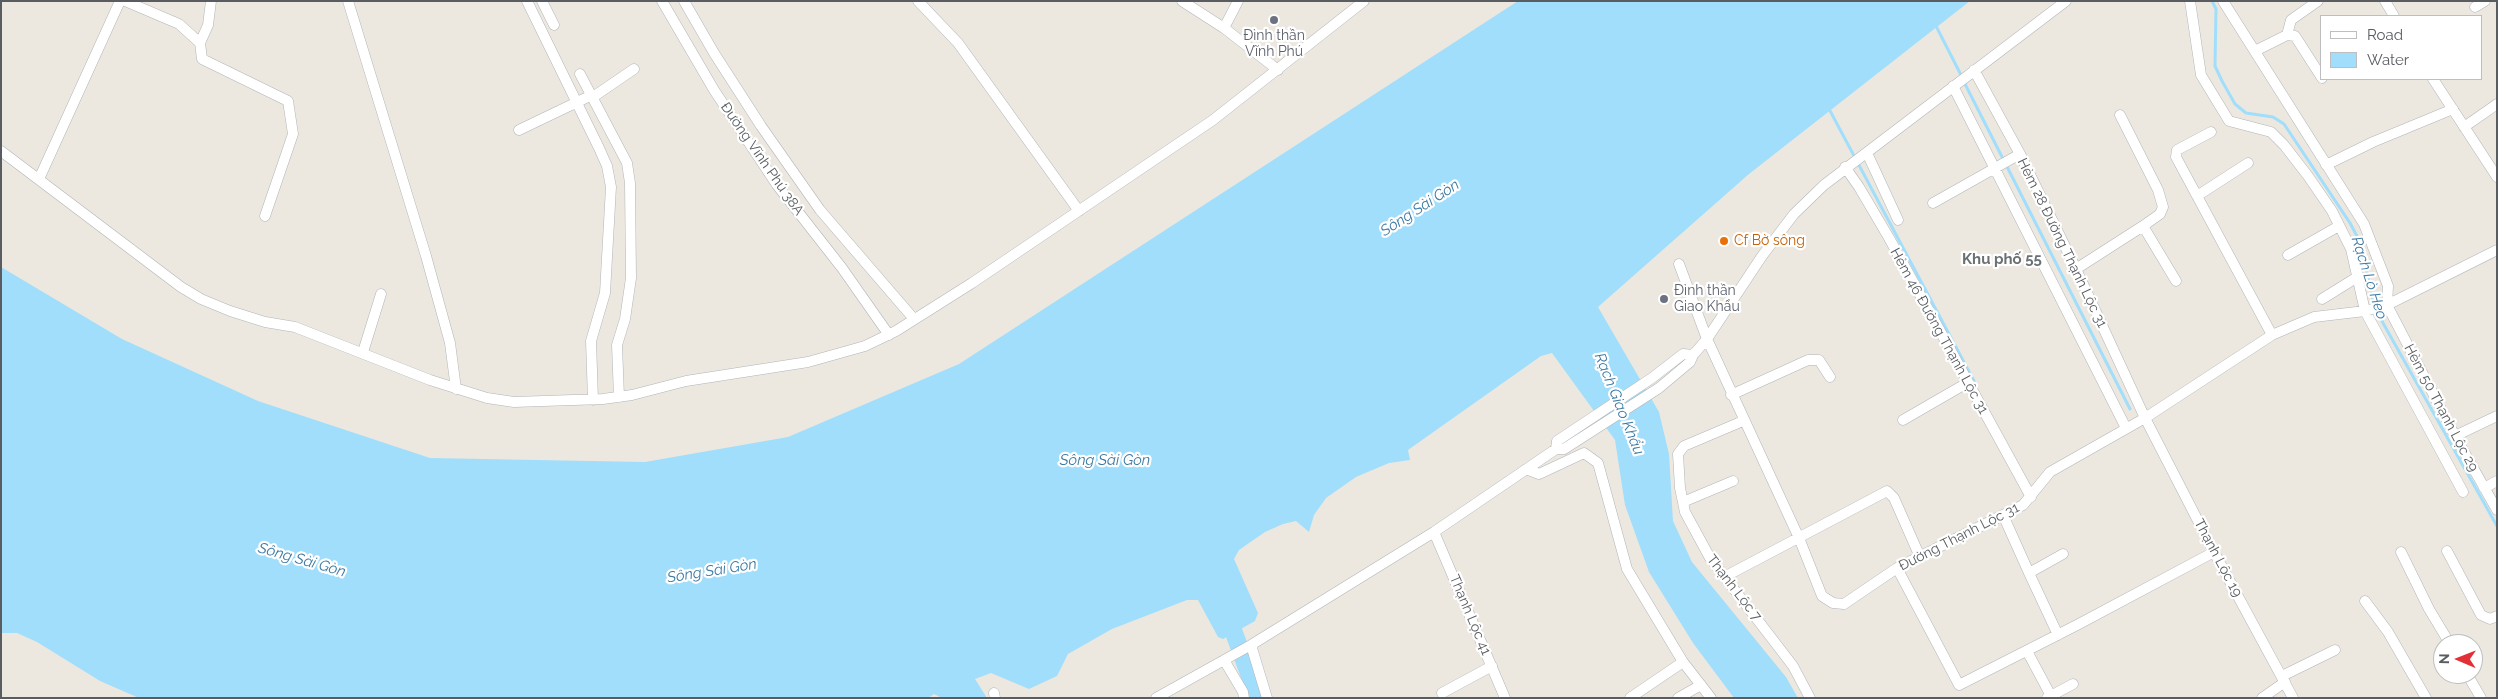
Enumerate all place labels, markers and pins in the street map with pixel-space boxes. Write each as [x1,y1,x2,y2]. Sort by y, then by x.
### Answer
marker: Đình thần Vĩnh Phú [1268,14,1280,26]
place label: Đình thần Vĩnh Phú [1243,28,1305,60]
place label: Cf Bờ sông [1734,233,1805,249]
marker: Cf Bờ sông [1718,235,1730,247]
place label: Đình thần Giao Khẩu [1674,283,1740,316]
marker: Đình thần Giao Khẩu [1658,293,1670,305]

